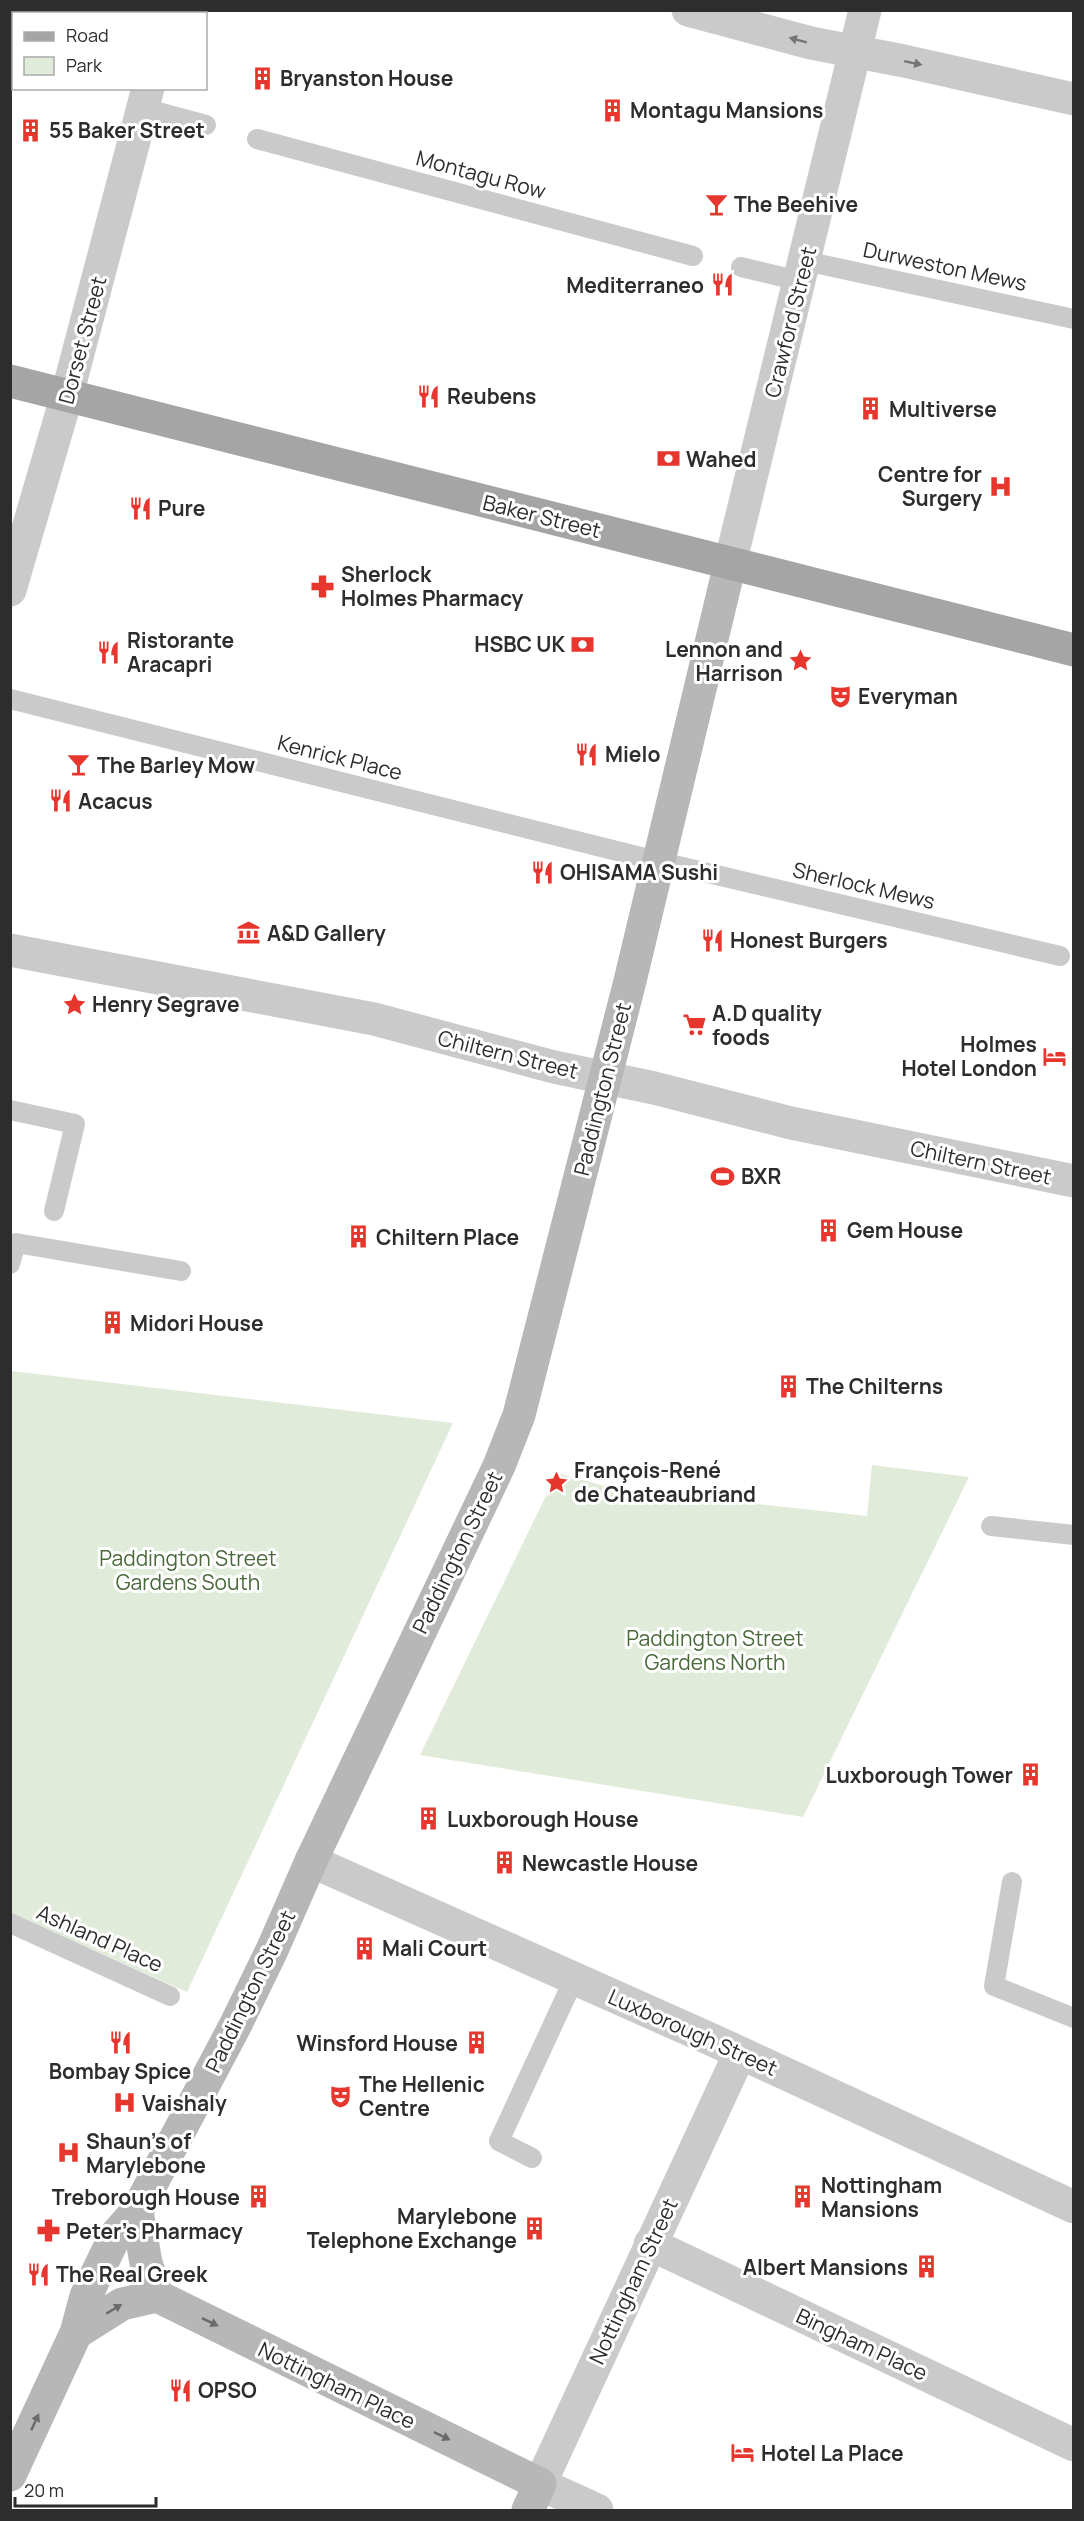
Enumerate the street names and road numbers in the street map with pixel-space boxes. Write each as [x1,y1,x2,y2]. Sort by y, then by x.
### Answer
street label: Montagu Row [413,143,549,205]
street label: Durweston Mews [861,235,1029,297]
street label: Crawford Street [758,244,822,400]
street label: Dorset Street [51,273,113,407]
street label: Baker Street [480,488,604,544]
street label: Kenrick Place [275,728,405,786]
street label: Sherlock Mews [790,855,938,915]
street label: Paddington Street [567,1000,637,1178]
street label: Chiltern Street [435,1023,581,1085]
street label: Chiltern Street [908,1133,1054,1191]
street label: Paddington Street [406,1466,508,1638]
street label: Ashland Place [33,1898,167,1978]
street label: Paddington Street [199,1905,301,2077]
street label: Luxborough Street [604,1982,782,2082]
street label: Nottingham Street [582,2194,684,2368]
street label: Bingham Place [792,2301,932,2387]
street label: Nottingham Place [254,2335,420,2435]

